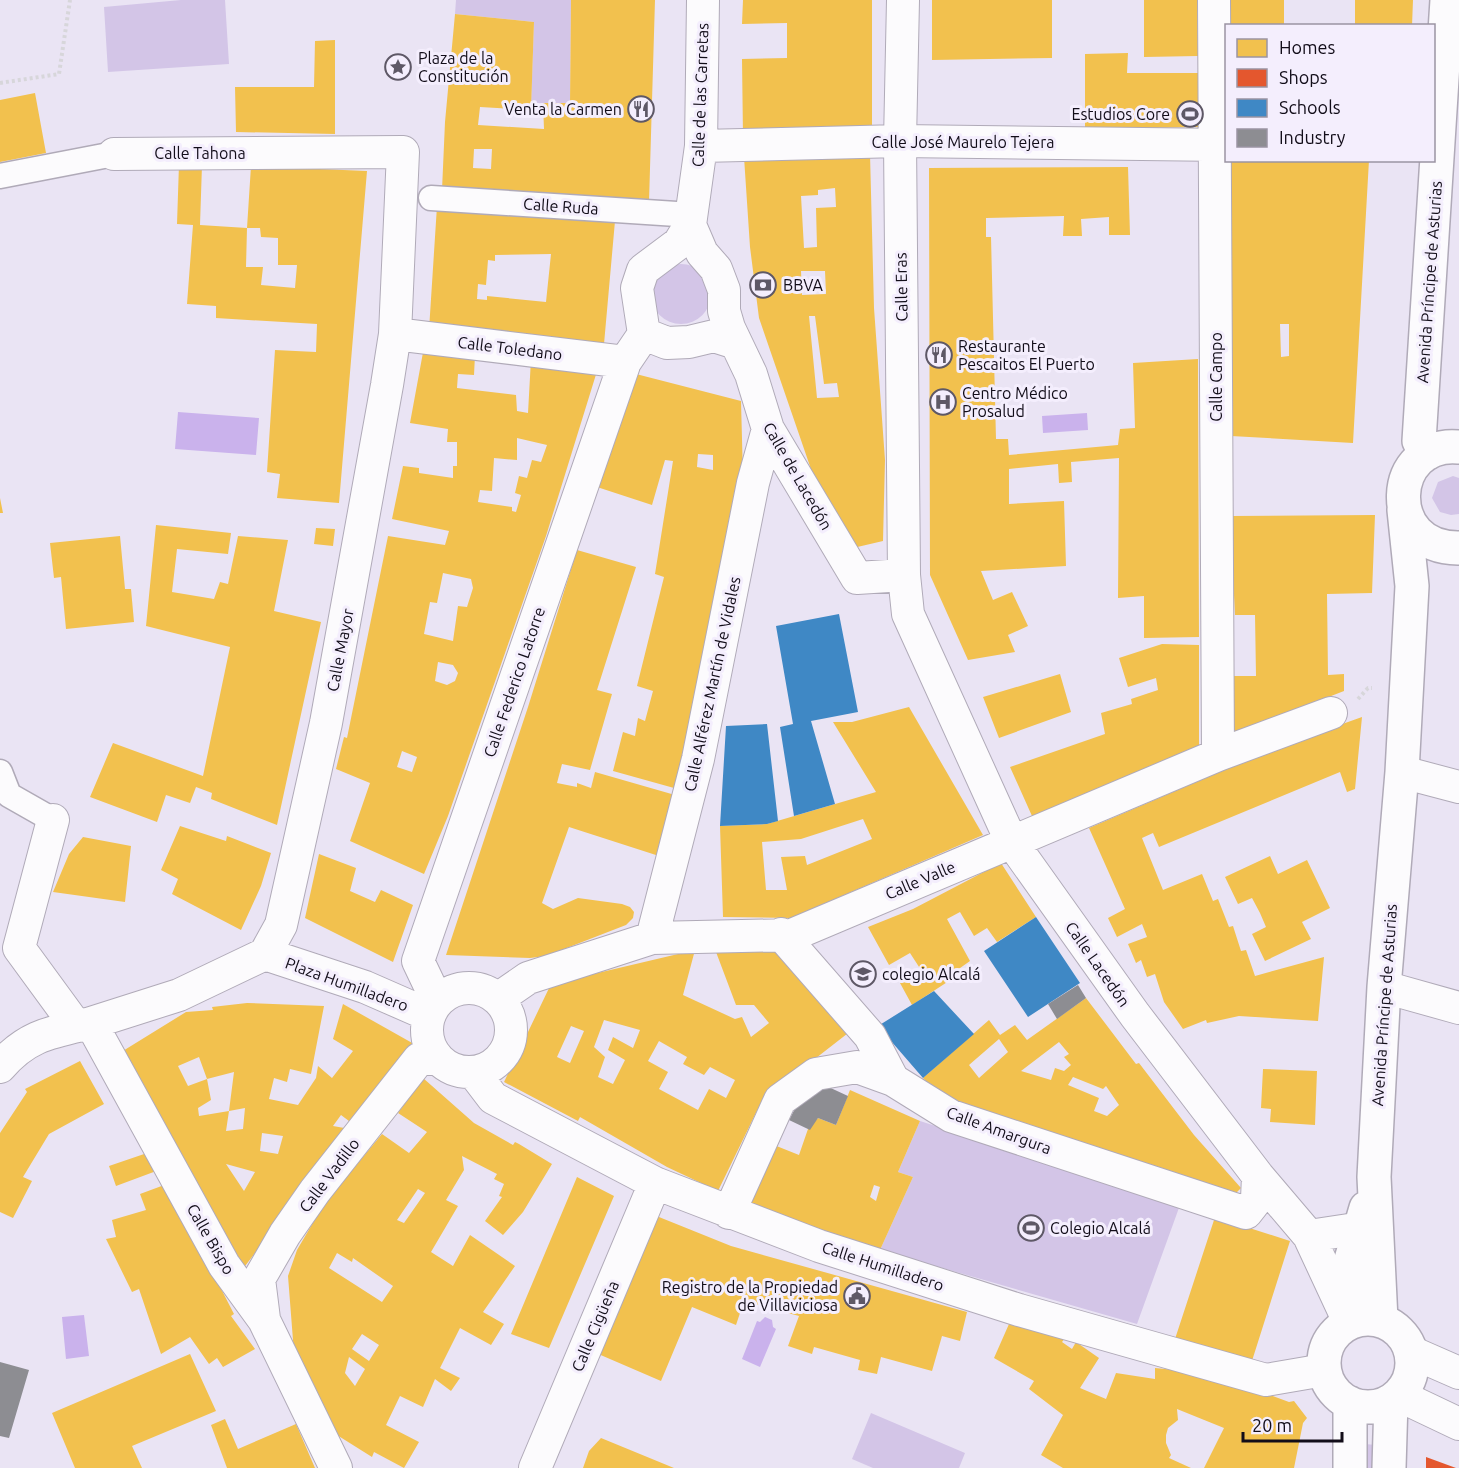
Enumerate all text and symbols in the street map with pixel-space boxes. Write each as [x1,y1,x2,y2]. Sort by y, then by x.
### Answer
street label: Calle de las Carretas [688,23,712,167]
legend [1225,24,1435,162]
text: Homes [1279,37,1336,57]
place label: Plaza de la Constitución [418,49,509,85]
place icon: Plaza de la Constitución [383,52,413,82]
text: Shops [1279,67,1328,87]
restaurant icon: Venta la Carmen [626,94,656,124]
text: Schools [1279,97,1341,117]
sports icon: Estudios Core [1175,99,1205,129]
place label: Venta la Carmen [504,100,622,118]
place label: Estudios Core [1071,105,1170,123]
text: Industry [1279,127,1346,147]
street label: Calle José Maurelo Tejera [872,133,1054,151]
street label: Calle Tahona [154,144,246,162]
street label: Avenida Príncipe de Asturias [1413,180,1445,384]
street label: Calle Ruda [523,194,599,218]
street label: Calle Eras [891,252,911,322]
bank icon: BBVA [748,270,778,300]
place label: BBVA [783,276,823,294]
street label: Calle Campo [1207,332,1225,422]
street label: Calle Toledano [457,333,563,363]
place label: Restaurante Pescaitos El Puerto [958,337,1095,373]
restaurant icon: Restaurante Pescaitos El Puerto [924,340,954,370]
place label: Centro Médico Prosalud [962,384,1068,420]
hospital icon: Centro Médico Prosalud [928,387,958,417]
street label: Calle de Lacedón [760,419,836,533]
street label: Calle Alférez Martín de Vidales [680,575,744,793]
street label: Calle Federico Latorre [480,605,548,759]
street label: Calle Mayor [323,607,357,693]
street label: Calle Valle [882,857,958,903]
street label: Avenida Príncipe de Asturias [1368,903,1400,1107]
street label: Calle Lacedón [1062,918,1134,1010]
street label: Plaza Humilladero [283,953,411,1015]
school or university icon: colegio Alcalá [848,959,878,989]
place label: colegio Alcalá [882,965,981,983]
street label: Calle Amargura [944,1103,1054,1157]
street label: Calle Vadillo [295,1134,363,1216]
street label: Calle Bispo [184,1200,238,1278]
sports icon: Colegio Alcalá [1016,1213,1046,1243]
place label: Colegio Alcalá [1050,1219,1151,1237]
street label: Calle Humilladero [820,1238,946,1294]
street label: Calle Cigüeña [568,1278,622,1374]
place label: Registro de la Propiedad de Villaviciosa [662,1278,838,1314]
public building icon: Registro de la Propiedad de Villaviciosa [842,1281,872,1311]
scale bar [1243,1405,1342,1443]
text: 20 m [1252,1415,1292,1435]

